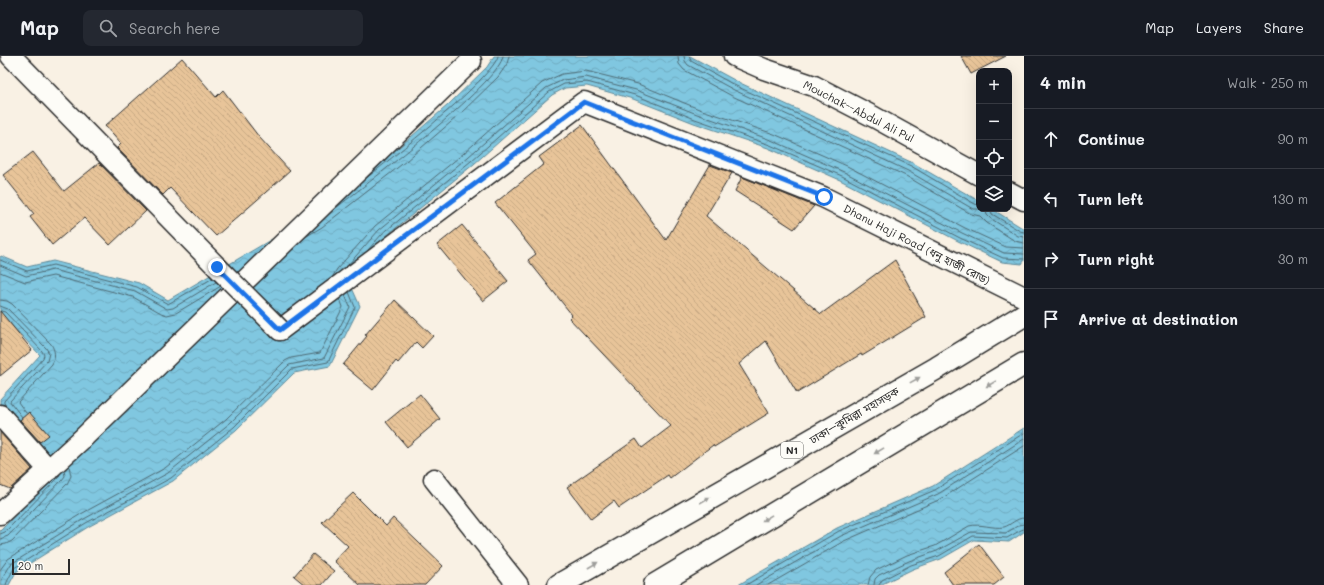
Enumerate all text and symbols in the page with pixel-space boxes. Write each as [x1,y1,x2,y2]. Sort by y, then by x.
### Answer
search box [83,10,363,46]
text: Map [20,15,59,40]
icon: search [97,17,119,39]
text: Search here [129,18,220,38]
text: Map [1145,18,1174,37]
text: Layers [1196,18,1242,37]
text: Share [1264,18,1304,37]
map controls [976,68,1012,212]
button: + [976,68,1012,104]
text: 4 min [1040,71,1086,93]
text: Walk · 250 m [1227,74,1308,91]
street label: Mouchak--Abdul Ali Pul [801,76,917,146]
button: − [976,104,1012,140]
icon: ahead [1040,128,1062,150]
text: Continue [1078,129,1145,149]
text: 90 m [1278,130,1308,147]
button: locate [976,140,1012,176]
button: layers [976,176,1012,212]
route start [815,188,833,206]
icon: left [1040,188,1062,210]
text: Turn left [1078,189,1143,209]
text: 130 m [1272,190,1308,207]
street label: Dhanu Haji Road (ধনু হাজী রোড) [841,200,993,288]
icon: right [1040,248,1062,270]
text: Turn right [1078,249,1155,269]
text: 30 m [1278,250,1308,267]
route end [208,258,226,276]
icon: arrive [1040,308,1062,330]
text: Arrive at destination [1078,309,1238,329]
one-way arrow [909,377,921,384]
one-way arrow [985,381,997,388]
street label: ঢাকা–কুমিল্লা মহাসড়ক [806,383,902,447]
road number: N1 [781,442,803,458]
one-way arrow [874,447,884,455]
one-way arrow [699,497,711,504]
one-way arrow [761,514,773,521]
scale bar [12,557,70,576]
text: 20 m [18,558,43,573]
one-way arrow [587,562,599,569]

